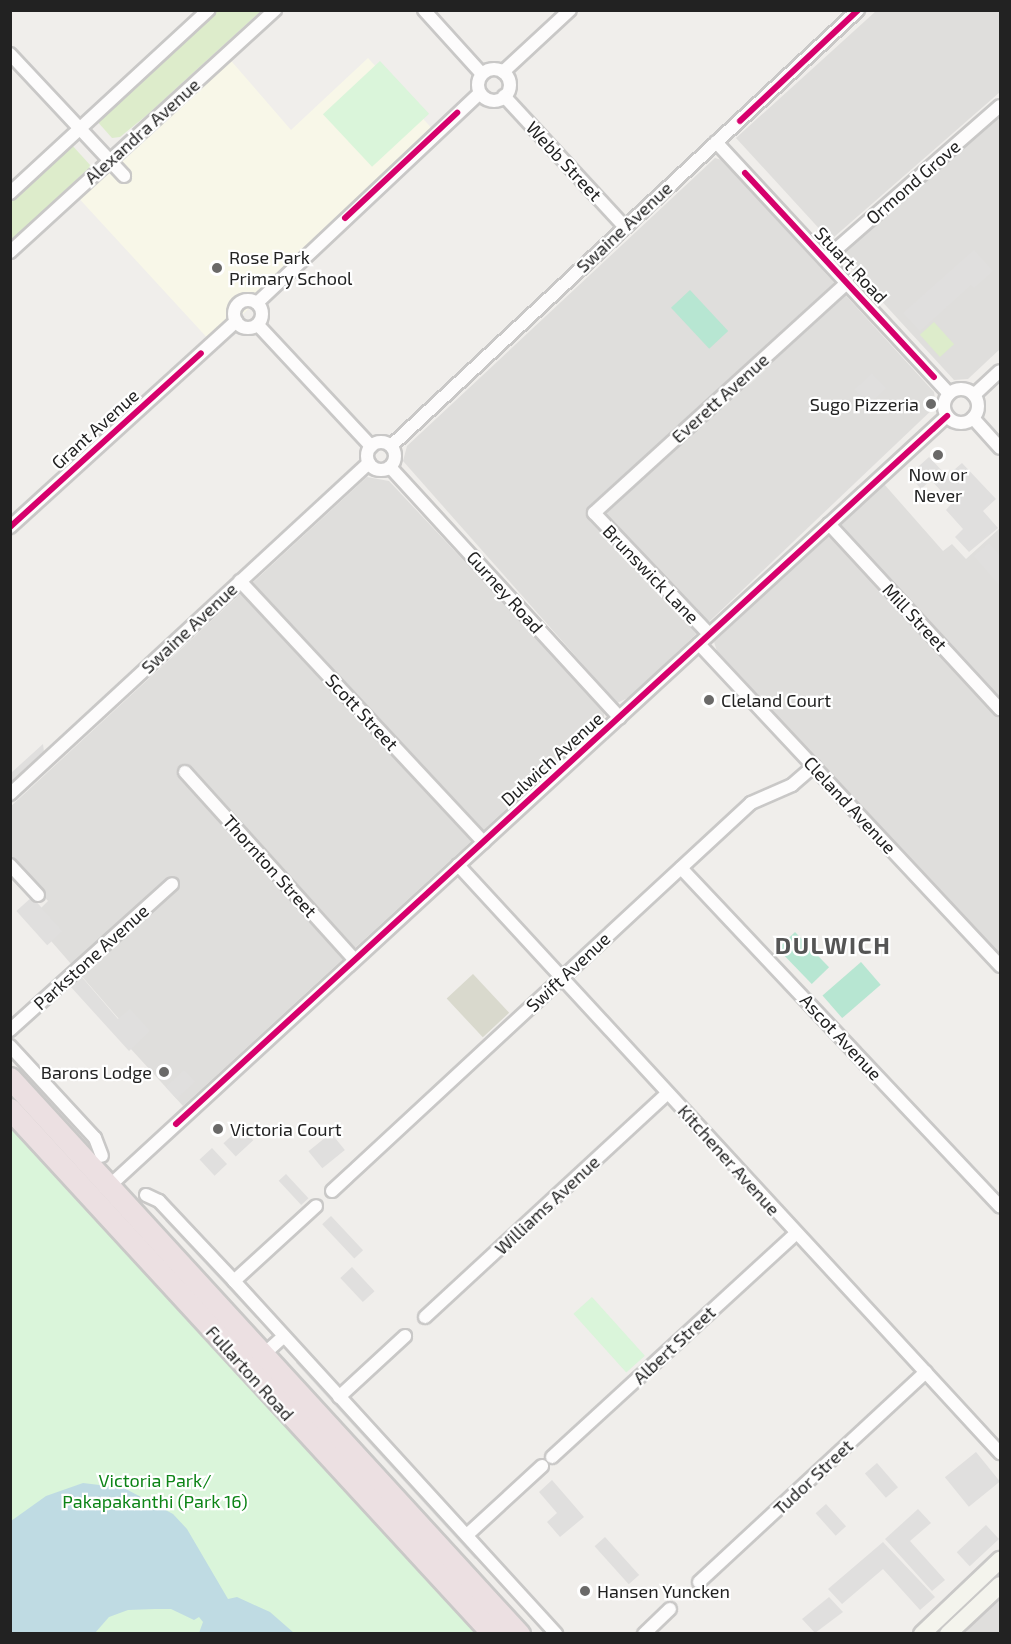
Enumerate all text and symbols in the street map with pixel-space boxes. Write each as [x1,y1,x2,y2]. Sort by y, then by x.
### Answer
street label: Alexandra Avenue [80,74,204,188]
street label: Webb Street [522,117,606,205]
street label: Ormond Grove [862,135,964,229]
street label: Swaine Avenue [571,177,677,277]
street label: Stuart Road [810,222,892,308]
place label: Rose Park Primary School [229,247,353,290]
marker: Rose Park Primary School [210,261,224,275]
street label: Everett Avenue [667,349,773,447]
street label: Grant Avenue [47,384,143,474]
place label: Sugo Pizzeria [810,393,919,415]
marker: Sugo Pizzeria [924,397,938,411]
marker: Now or Never [931,448,945,462]
place label: Now or Never [908,464,968,506]
street label: Brunswick Lane [599,520,703,628]
street label: Gurney Road [462,546,548,638]
street label: Swaine Avenue [136,578,242,678]
street label: Mill Street [878,579,952,655]
street label: Scott Street [321,669,403,755]
place label: Cleland Court [721,689,831,711]
marker: Cleland Court [702,693,716,707]
street label: Dulwich Avenue [496,707,608,811]
street label: Cleland Avenue [799,752,901,858]
street label: Thornton Street [218,810,322,922]
street label: Parkstone Avenue [29,900,153,1014]
street label: Swift Avenue [521,928,615,1016]
district label: DULWICH [775,931,891,959]
street label: Ascot Avenue [795,989,887,1085]
place label: Barons Lodge [41,1061,152,1083]
marker: Barons Lodge [157,1065,171,1079]
street label: Kitchener Avenue [673,1100,785,1220]
place label: Victoria Court [230,1118,342,1140]
marker: Victoria Court [211,1122,225,1136]
street label: Williams Avenue [490,1151,604,1259]
street label: Albert Street [628,1301,720,1389]
street label: Fullarton Road [202,1321,298,1425]
street label: Tudor Street [769,1435,857,1519]
park label: Victoria Park/ Pakapakanthi (Park 16) [62,1470,248,1512]
place label: Hansen Yuncken [597,1580,730,1602]
marker: Hansen Yuncken [578,1584,592,1598]

